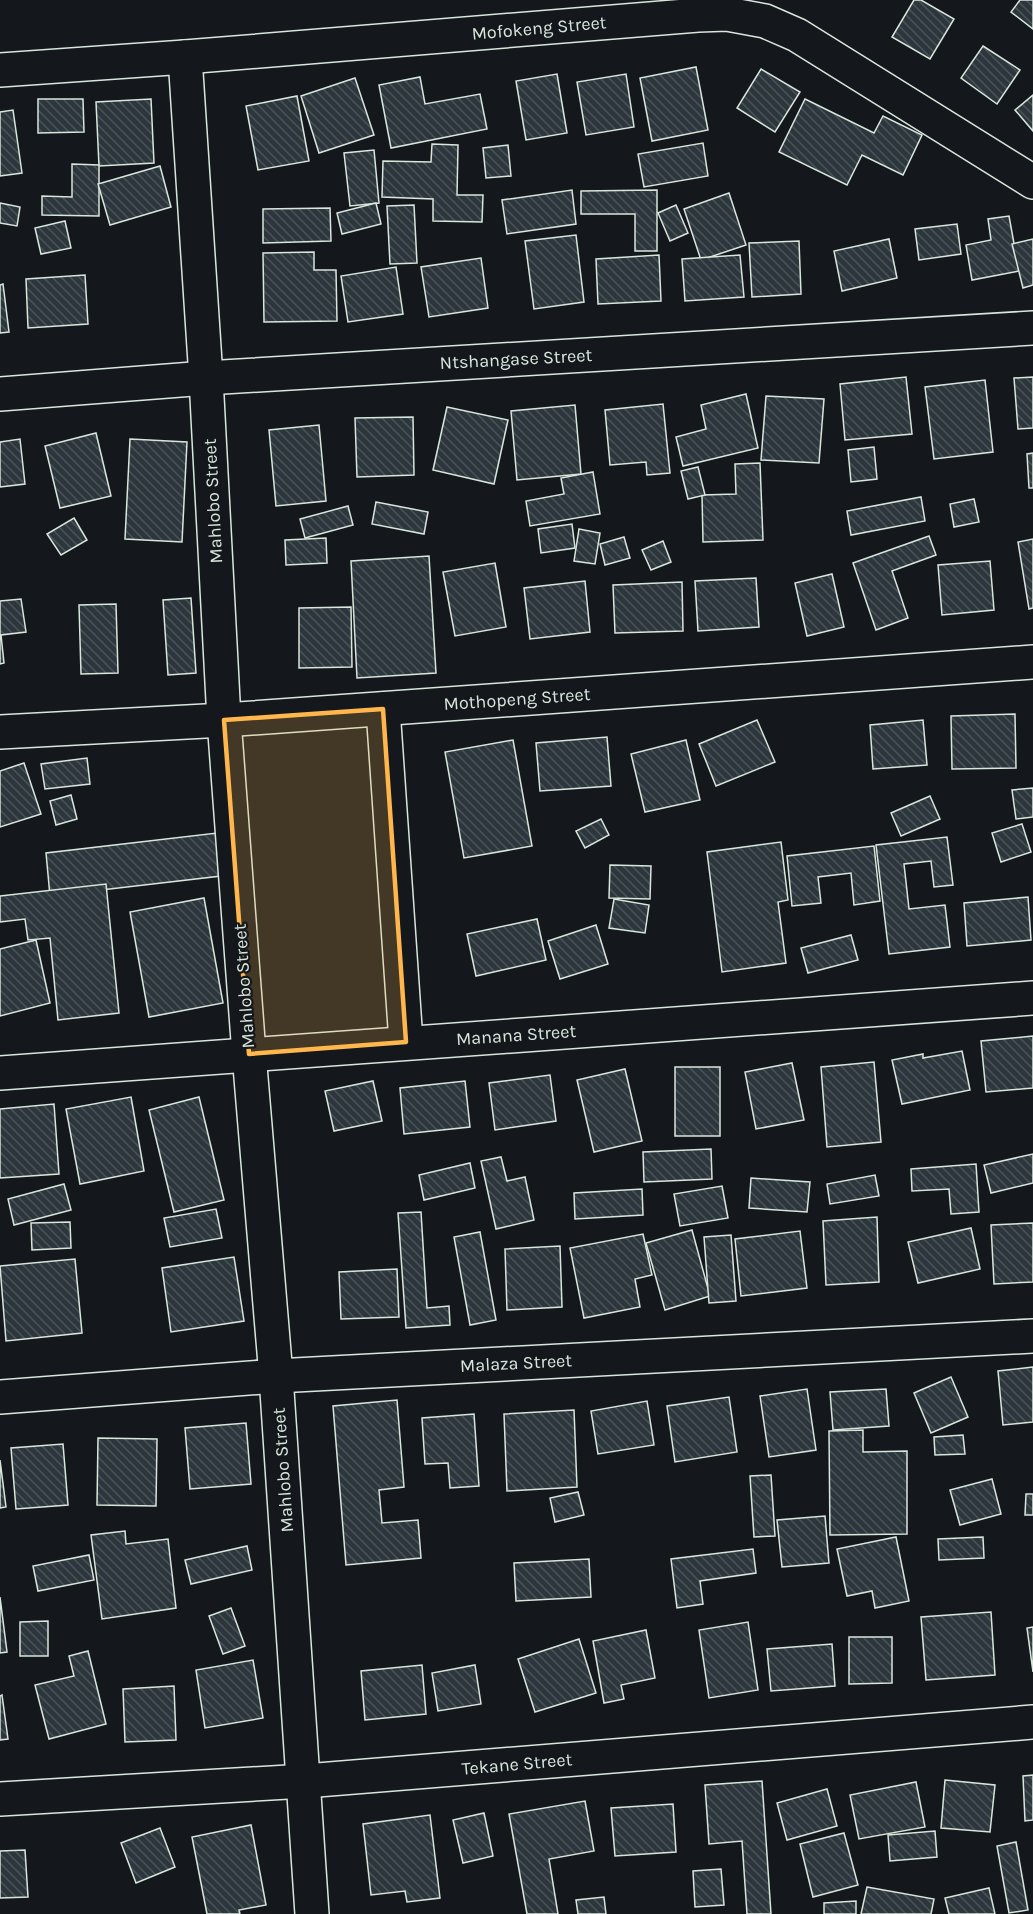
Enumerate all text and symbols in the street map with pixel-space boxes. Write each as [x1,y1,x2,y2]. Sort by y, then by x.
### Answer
street label: Mofokeng Street [471,11,608,45]
street label: Ntshangase Street [439,344,593,374]
street label: Mahlobo Street [199,438,227,564]
street label: Mothopeng Street [443,683,591,715]
street label: Mahlobo Street [229,923,259,1049]
street label: Manana Street [455,1020,577,1050]
street label: Malaza Street [459,1349,573,1377]
street label: Mahlobo Street [268,1407,298,1533]
street label: Tekane Street [461,1748,573,1780]

